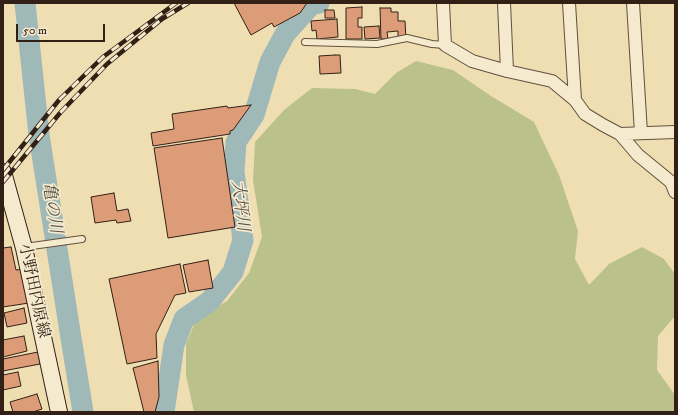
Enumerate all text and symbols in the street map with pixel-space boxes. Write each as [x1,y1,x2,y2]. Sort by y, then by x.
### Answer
scale bar [18,16,107,42]
text: 50 m [23,23,47,38]
water label: 大坪川 [226,179,252,233]
water label: 亀の川 [37,181,65,235]
street label: 小野田内原線 [14,242,52,340]

